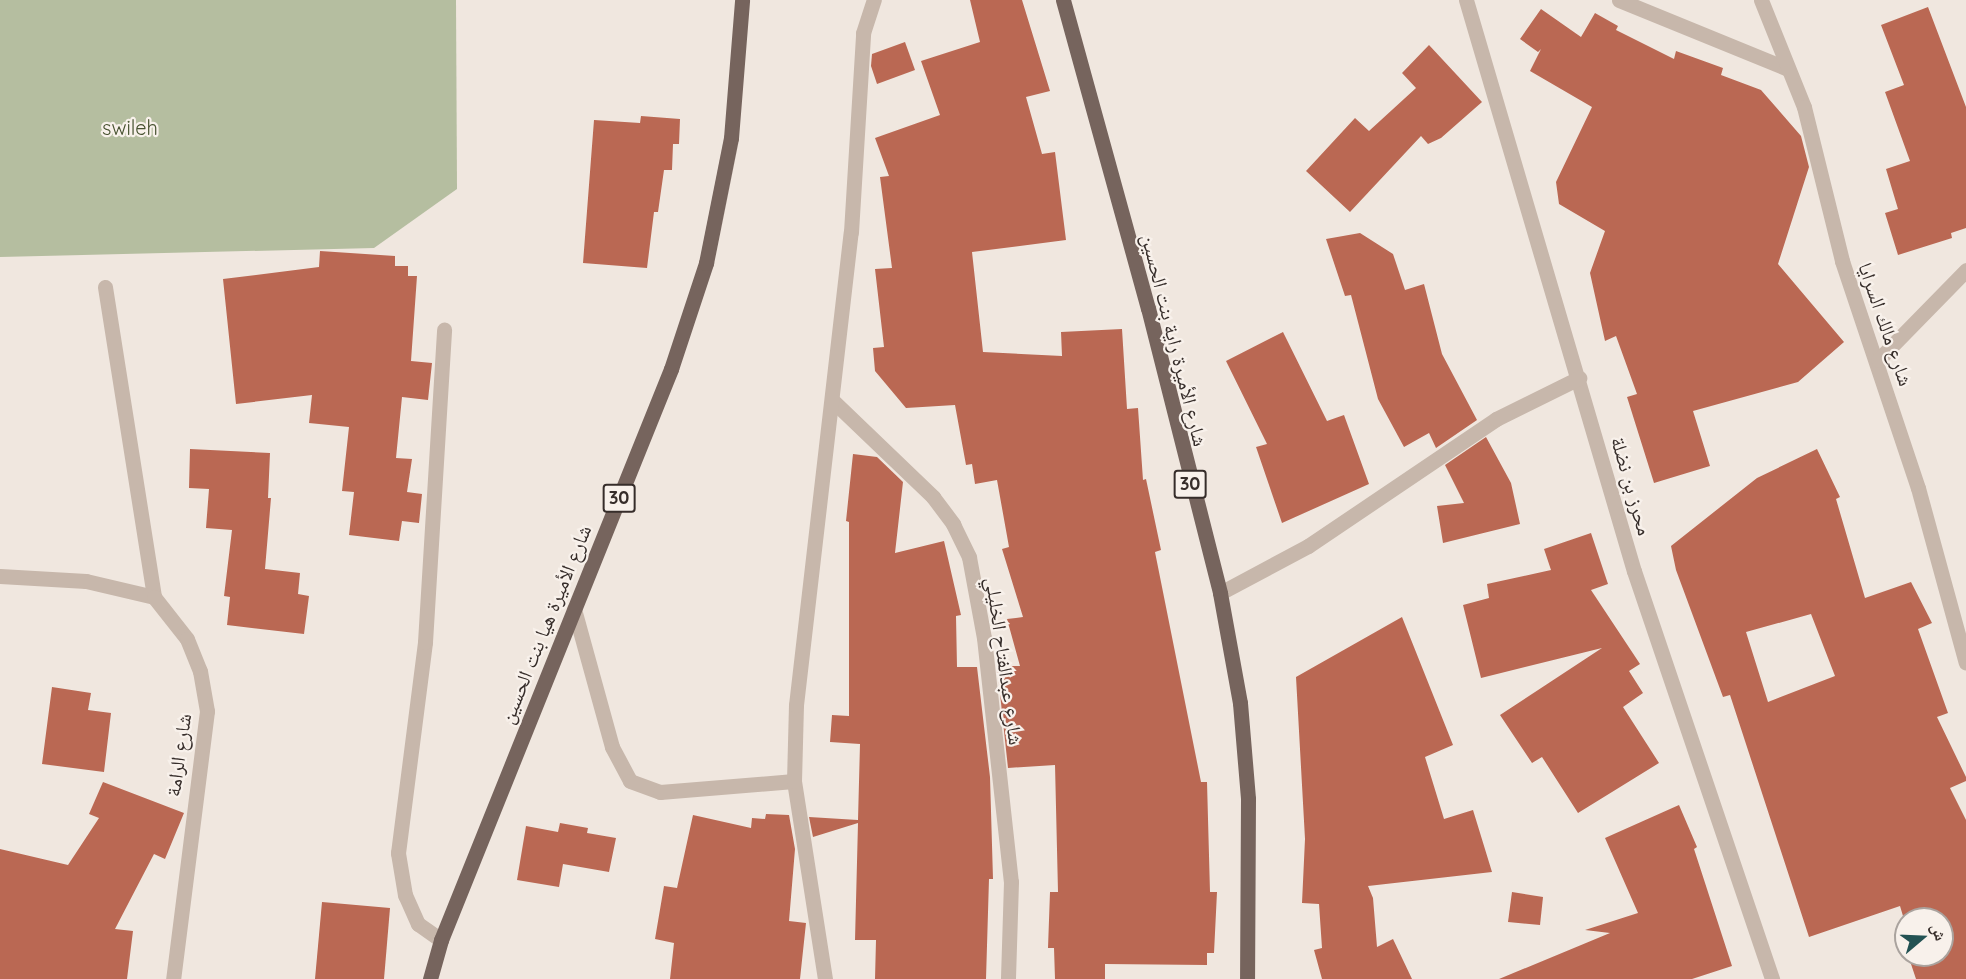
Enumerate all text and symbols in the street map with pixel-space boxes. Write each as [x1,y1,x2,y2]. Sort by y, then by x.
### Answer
park label: swileh [102,115,158,139]
street label: شارع الأميرة راية بنت الحسين [1137,231,1213,449]
street label: شارع مالك السرايا [1854,259,1918,389]
street label: محرز بن نضلة [1606,434,1658,538]
road number: 30 [1174,469,1206,499]
road number: 30 [602,483,636,513]
street label: شارع الأميرة هيا بنت الحسين [494,521,596,727]
street label: شارع عبدالفتاح الخليلي [981,576,1029,746]
street label: شارع الرامة [160,712,196,798]
north arrow [1894,907,1954,967]
text: ش [1927,920,1951,943]

